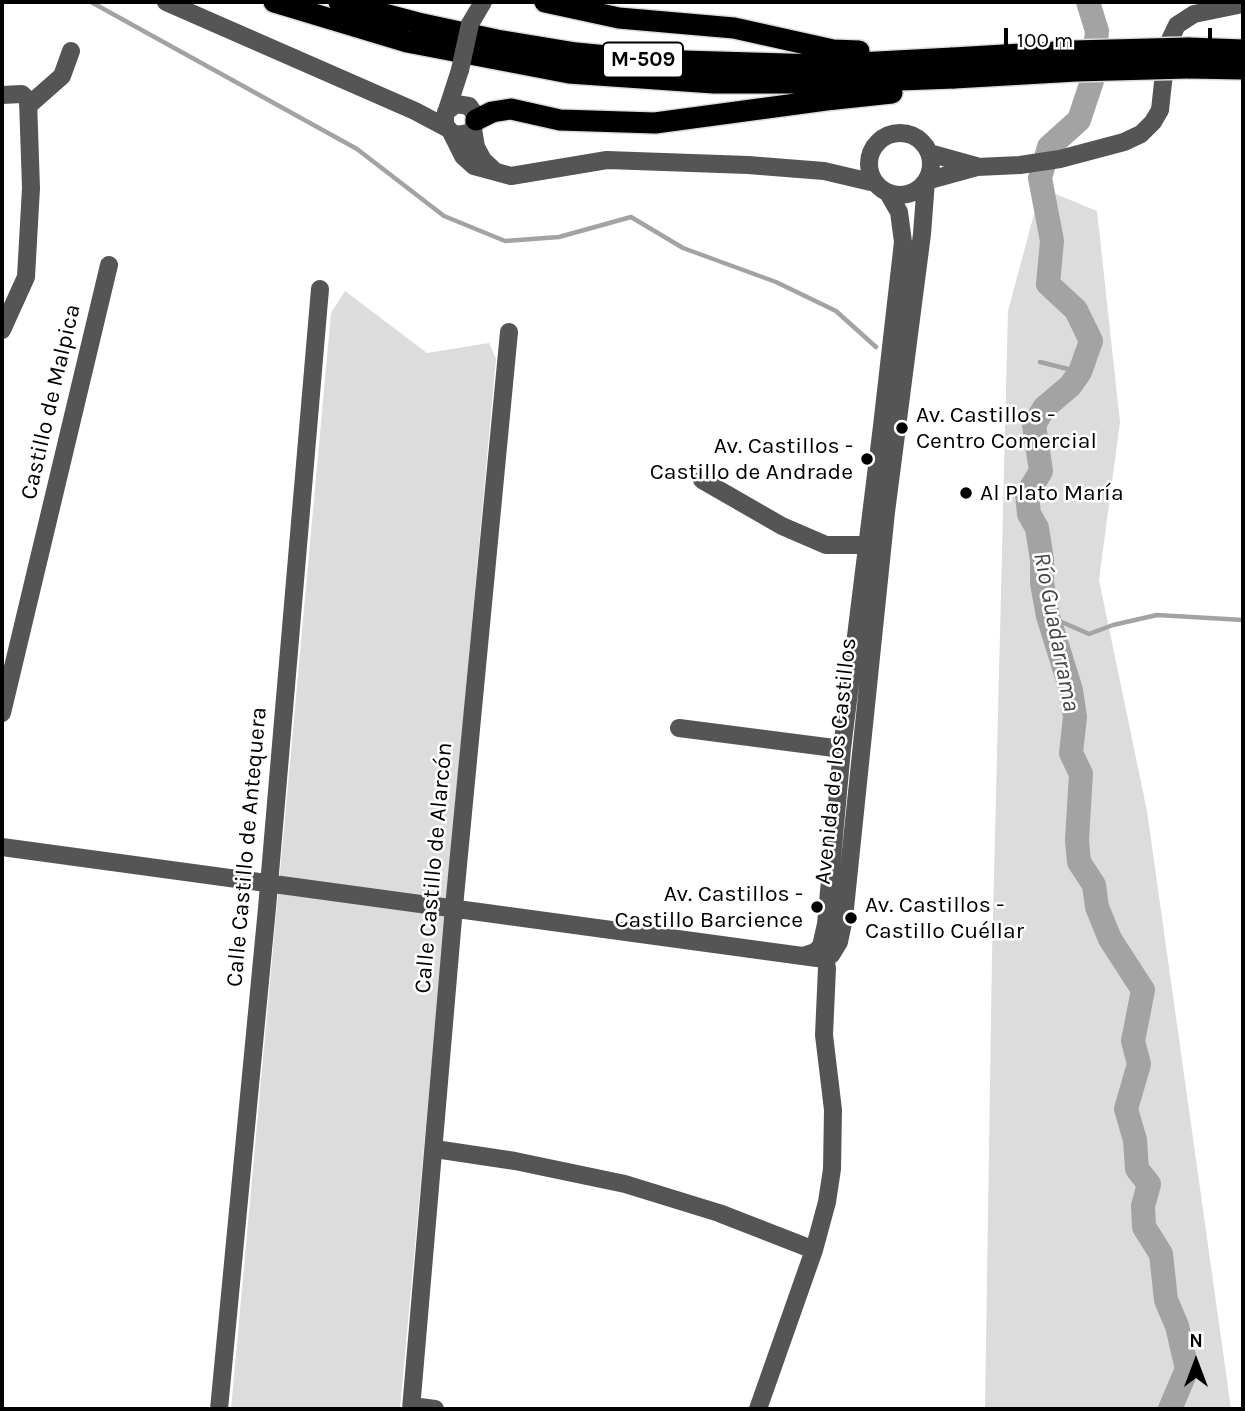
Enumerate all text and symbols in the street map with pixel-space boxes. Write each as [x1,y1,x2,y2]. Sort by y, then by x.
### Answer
scale bar [1007,14,1215,58]
text: 100 m [1017,28,1074,52]
road number: M-509 [603,42,683,78]
street label: Castillo de Malpica [15,302,87,502]
place label: Av. Castillos - Centro Comercial [916,401,1097,455]
marker: Av. Castillos - Centro Comercial [894,420,910,436]
place label: Av. Castillos - Castillo de Andrade [650,432,853,486]
marker: Av. Castillos - Castillo de Andrade [859,451,875,467]
place label: Al Plato María [980,479,1124,507]
marker: Al Plato María [958,485,974,501]
water label: Río Guadarrama [1026,550,1086,714]
street label: Avenida de los Castillos [809,636,863,886]
street label: Calle Castillo de Antequera [221,706,273,988]
street label: Calle Castillo de Alarcón [409,741,459,995]
place label: Av. Castillos - Castillo Barcience [614,880,803,934]
place label: Av. Castillos - Castillo Cuéllar [865,891,1024,945]
marker: Av. Castillos - Castillo Barcience [809,899,825,915]
marker: Av. Castillos - Castillo Cuéllar [843,910,859,926]
north arrow [1161,1327,1231,1397]
text: N [1189,1330,1203,1352]

